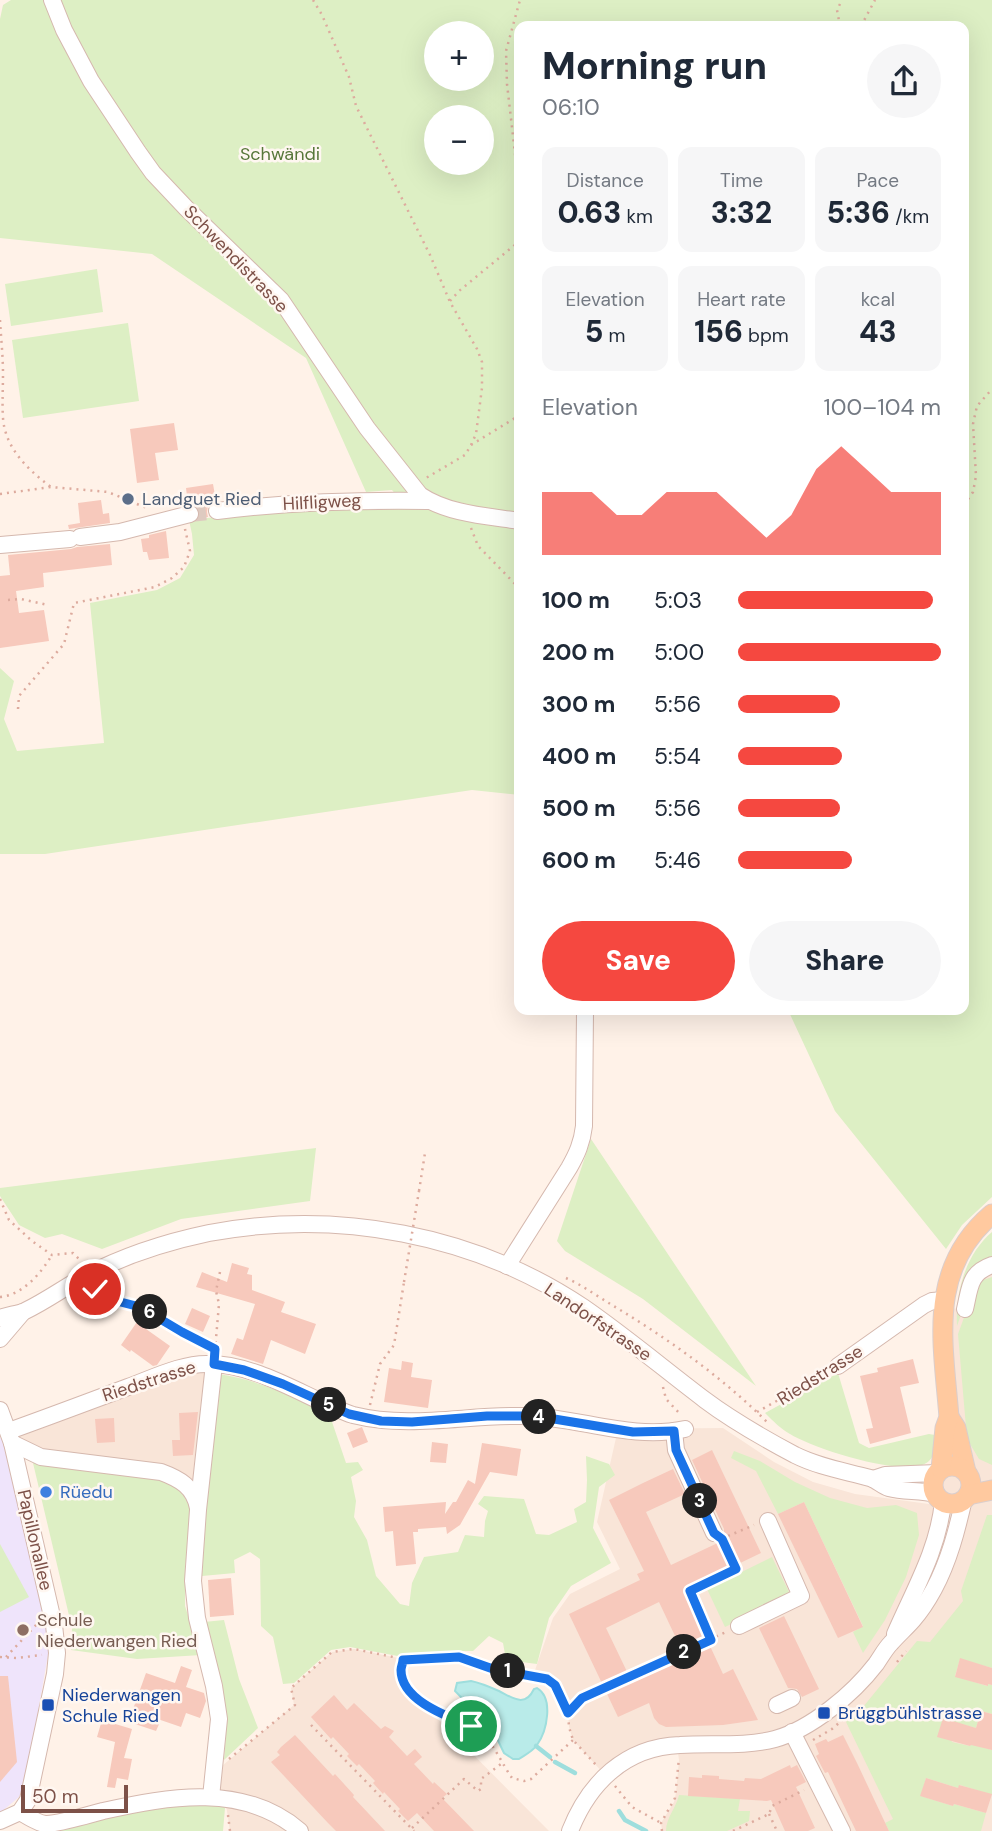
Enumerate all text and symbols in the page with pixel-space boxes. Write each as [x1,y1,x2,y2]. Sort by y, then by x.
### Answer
map controls [424,21,494,175]
button: + [424,21,494,91]
text: Morning run [542,41,767,91]
button: share [867,44,941,118]
text: 06:10 [542,92,600,122]
button: − [424,105,494,175]
park label: Schwändi [240,142,320,166]
text: Distance [567,168,644,193]
text: Time [720,168,763,193]
text: Pace [857,168,899,193]
text: 0.63 [557,193,621,232]
text: 3:32 [711,193,772,232]
text: 5:36 [826,193,890,232]
street label: Schwendistrasse [178,200,294,318]
text: km [621,204,653,229]
text: /km [890,204,929,229]
text: Elevation [566,287,645,312]
text: Heart rate [697,287,786,312]
text: kcal [861,287,895,312]
text: 5 [585,312,604,351]
text: 156 [694,312,743,351]
text: 43 [859,312,897,351]
text: m [604,323,626,348]
text: bpm [743,323,789,348]
text: Elevation [542,392,638,422]
text: 100–104 m [823,392,941,422]
place label: Landguet Ried [142,487,262,511]
street label: Hilfligweg [282,488,362,516]
marker: Landguet Ried [120,491,136,507]
text: 100 m [542,585,610,615]
text: 5:03 [654,585,702,615]
text: 200 m [542,637,615,667]
text: 5:00 [654,637,704,667]
text: 300 m [542,689,615,719]
text: 5:56 [654,689,701,719]
text: 400 m [542,741,616,771]
text: 5:54 [654,741,701,771]
text: 500 m [542,793,616,823]
text: 5:56 [654,793,701,823]
text: 600 m [542,845,616,875]
text: 5:46 [654,845,701,875]
button: Save [542,921,735,1001]
button: Share [749,921,941,1001]
pin [65,1259,125,1319]
icon: check [76,1270,114,1308]
street label: Landorfstrasse [540,1277,656,1367]
pin: 6 [132,1294,168,1330]
text: 6 [143,1299,156,1324]
street label: Riedstrasse [773,1339,867,1411]
street label: Riedstrasse [99,1355,199,1407]
pin: 5 [312,1388,346,1422]
text: 5 [323,1392,334,1417]
pin: 4 [522,1400,556,1434]
text: 4 [532,1404,545,1429]
place label: Rüedu [60,1480,113,1504]
marker: Rüedu [38,1484,54,1500]
pin: 3 [682,1484,718,1518]
street label: Papillonallee [12,1487,58,1593]
text: 3 [694,1488,705,1513]
place label: Schule Niederwangen Ried [37,1608,197,1653]
marker: Schule Niederwangen Ried [15,1622,31,1638]
pin: 2 [666,1634,702,1670]
text: 2 [678,1639,689,1664]
pin: 1 [490,1654,526,1688]
text: 1 [504,1658,511,1683]
place label: Niederwangen Schule Ried [62,1683,181,1728]
pin [441,1696,501,1756]
marker: Niederwangen Schule Ried [40,1697,56,1713]
place label: Brüggbühlstrasse [838,1701,982,1725]
marker: Brüggbühlstrasse [816,1705,832,1721]
icon: arrive [452,1707,490,1745]
scale bar [21,1782,128,1814]
text: 50 m [32,1784,79,1809]

